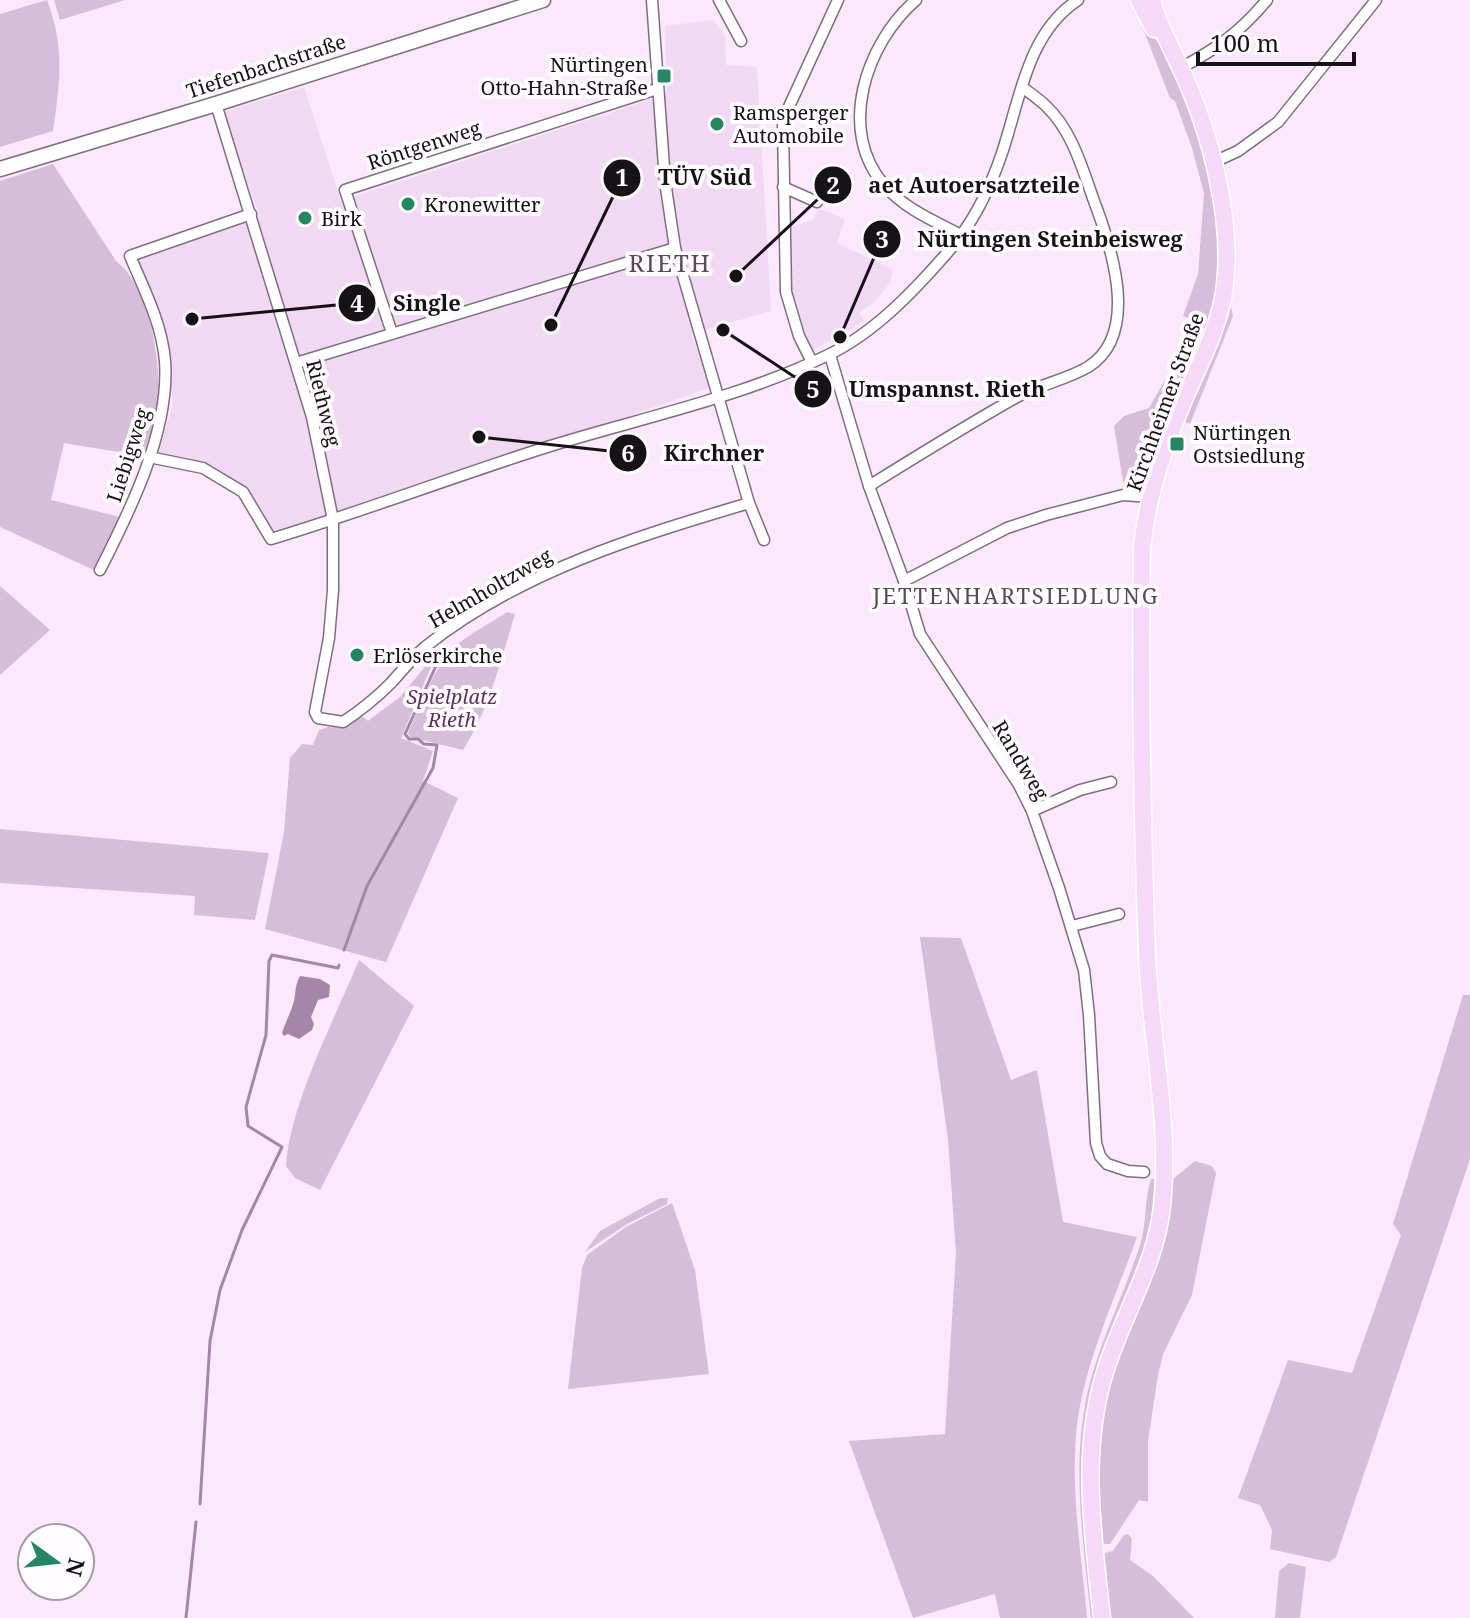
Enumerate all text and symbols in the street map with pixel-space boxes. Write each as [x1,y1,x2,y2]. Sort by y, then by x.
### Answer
scale bar [1198,16,1354,66]
text: 100 m [1210,26,1279,59]
street label: Tiefenbachstraße [183,27,349,105]
place label: Nürtingen Otto-Hahn-Straße [481,51,648,101]
marker: Nürtingen Otto-Hahn-Straße [655,67,673,85]
place label: Ramsperger Automobile [733,99,849,149]
street label: Röntgenweg [364,114,484,176]
marker: Ramsperger Automobile [708,115,726,133]
callout: TÜV Süd [602,155,768,201]
text: 1 [615,160,629,193]
text: TÜV Süd [658,161,752,191]
callout: aet Autoersatzteile [813,162,1096,208]
text: 2 [826,168,840,201]
text: aet Autoersatzteile [868,169,1080,199]
place label: Kronewitter [424,191,541,218]
marker: Kronewitter [399,195,417,213]
place label: Birk [321,205,362,232]
marker: Birk [296,209,314,227]
callout: Nürtingen Steinbeisweg [862,216,1199,262]
text: 3 [875,222,889,255]
text: Nürtingen Steinbeisweg [917,223,1184,253]
district label: RIETH [628,246,712,279]
callout: Single [337,280,477,326]
text: 4 [350,286,364,319]
text: Single [393,287,461,317]
street label: Kirchheimer Straße [1120,309,1210,495]
street label: Riethweg [300,357,348,450]
callout: Umspannst. Rieth [793,366,1062,412]
text: 5 [806,372,820,405]
text: Umspannst. Rieth [849,373,1046,403]
street label: Liebigweg [100,404,156,506]
place label: Nürtingen Ostsiedlung [1193,419,1305,469]
callout: Kirchner [608,430,780,476]
marker: Nürtingen Ostsiedlung [1168,435,1186,453]
text: 6 [621,436,635,469]
text: Kirchner [664,437,765,467]
street label: Helmholtzweg [423,542,557,634]
district label: JETTENHARTSIEDLUNG [871,580,1160,610]
place label: Erlöserkirche [373,642,503,669]
marker: Erlöserkirche [348,646,366,664]
park label: Spielplatz Rieth [406,683,498,733]
street label: Randweg [987,715,1055,805]
north arrow [16,1522,96,1602]
text: N [60,1555,93,1580]

